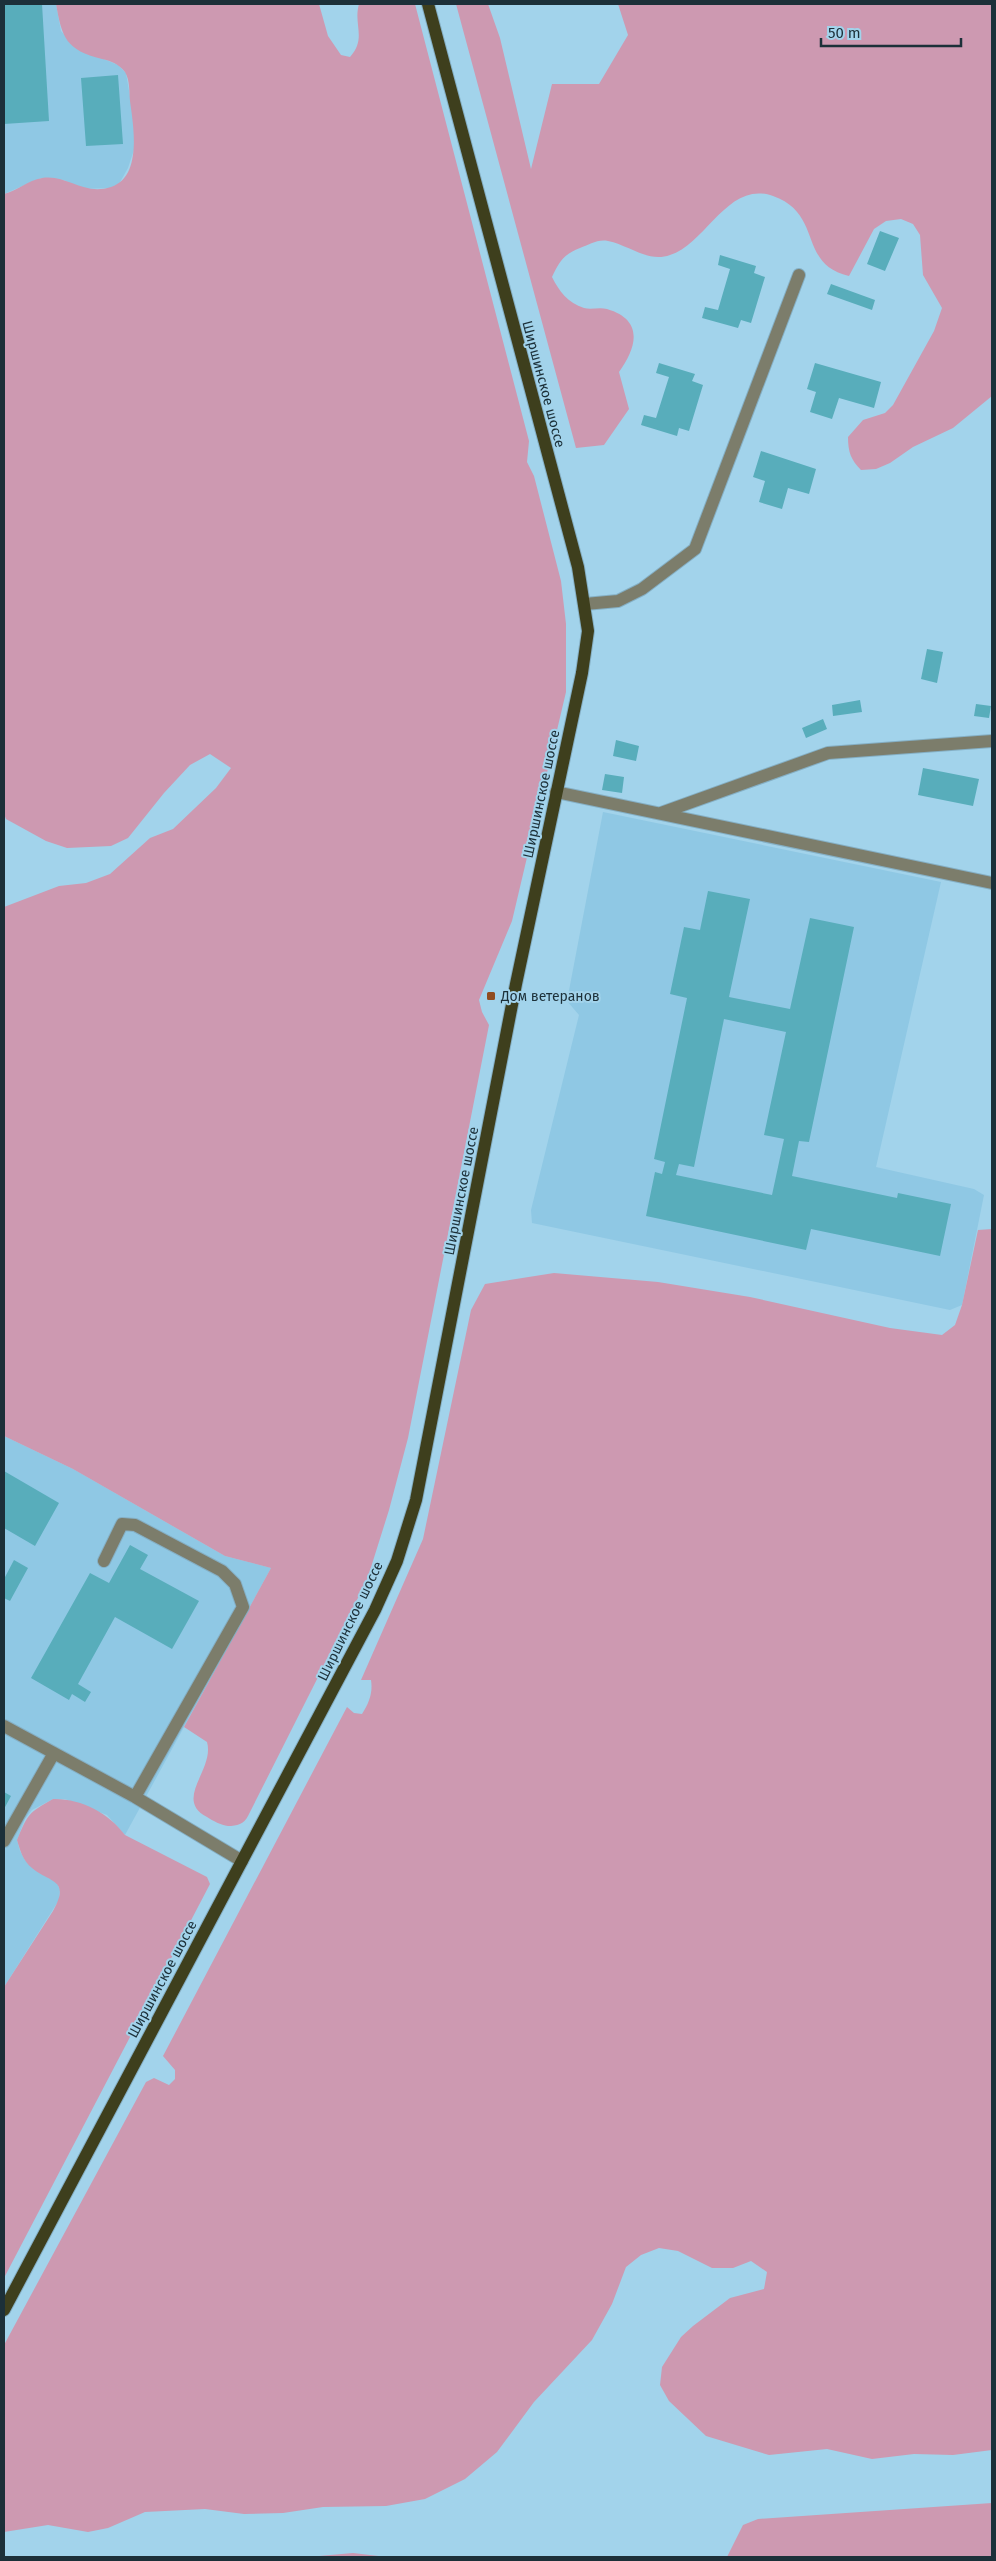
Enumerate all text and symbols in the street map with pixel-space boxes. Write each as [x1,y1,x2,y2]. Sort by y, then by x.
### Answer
scale bar [821,15,961,47]
text: 50 m [828,24,861,42]
street label: Ширшинское шоссе [518,319,569,449]
street label: Ширшинское шоссе [520,728,563,860]
place label: Дом ветеранов [500,988,600,1005]
marker: Дом ветеранов [485,990,497,1002]
street label: Ширшинское шоссе [441,1125,482,1257]
street label: Ширшинское шоссе [314,1559,387,1684]
street label: Ширшинское шоссе [124,1918,201,2041]

